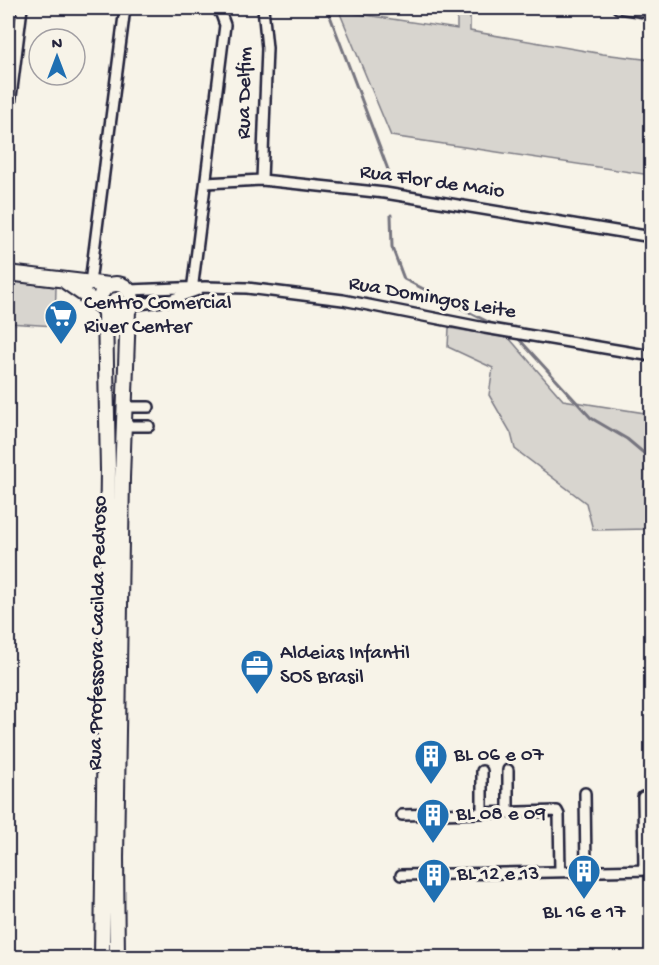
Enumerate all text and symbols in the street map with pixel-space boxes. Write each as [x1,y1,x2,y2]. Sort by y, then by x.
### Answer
north arrow [27,27,87,87]
text: N [52,36,63,55]
street label: Rua Delfim [233,46,259,139]
street label: Rua Flor de Maio [358,160,506,206]
street label: Rua Domingos Leite [346,272,519,326]
place label: Centro Comercial River Center [84,292,232,341]
supermarket icon: Centro Comercial River Center [43,298,79,345]
street label: Rua Professora Cacilda Pedroso [84,495,114,771]
place label: Aldeias Infantil SOS Brasil [280,642,410,691]
office icon: Aldeias Infantil SOS Brasil [239,648,275,695]
building icon: BL 06 e 07 [413,738,449,785]
place label: BL 06 e 07 [453,744,545,769]
building icon: BL 08 e 09 [415,797,451,844]
place label: BL 08 e 09 [455,803,547,828]
building icon: BL 16 e 17 [566,853,602,900]
building icon: BL 12 e 13 [416,857,452,904]
place label: BL 12 e 13 [456,863,539,888]
place label: BL 16 e 17 [542,901,626,926]

